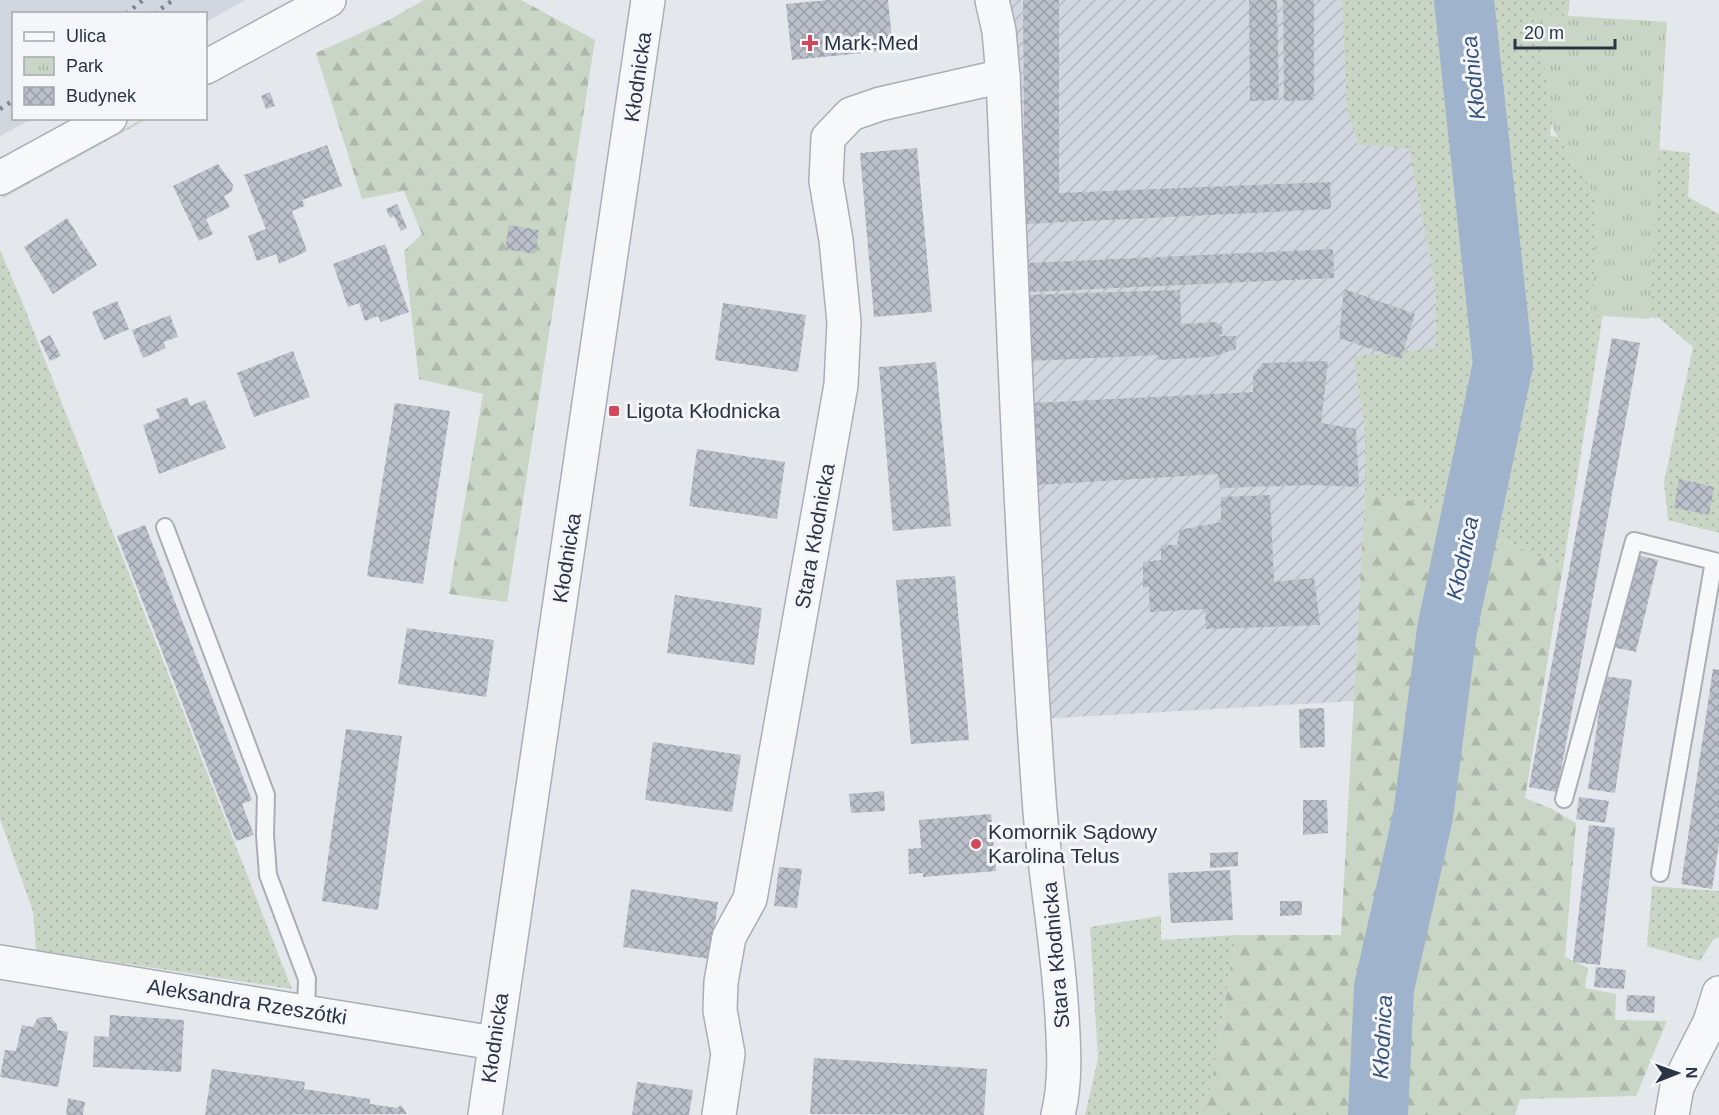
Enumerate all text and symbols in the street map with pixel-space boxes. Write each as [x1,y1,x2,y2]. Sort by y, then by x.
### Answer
legend [12,12,207,120]
scale bar [1515,12,1616,50]
text: 20 m [1524,23,1564,43]
text: Ulica [66,26,107,46]
street label: Kłodnicka [620,30,655,124]
place label: Mark-Med [824,31,919,54]
marker: Mark-Med [801,34,819,52]
water label: Kłodnica [1457,35,1490,121]
text: Park [66,56,104,76]
text: Budynek [66,86,137,106]
place label: Ligota Kłodnicka [626,399,780,422]
marker: Ligota Kłodnicka [607,404,621,418]
street label: Stara Kłodnicka [790,461,839,610]
street label: Kłodnicka [548,511,585,605]
water label: Kłodnica [1441,514,1483,602]
place label: Komornik Sądowy Karolina Telus [988,820,1158,867]
marker: Komornik Sądowy Karolina Telus [969,837,983,851]
street label: Stara Kłodnicka [1038,880,1073,1029]
street label: Aleksandra Rzeszótki [146,974,349,1029]
street label: Kłodnicka [477,991,512,1085]
water label: Kłodnica [1368,994,1397,1080]
north arrow [1647,1043,1707,1103]
text: N [1683,1067,1700,1079]

